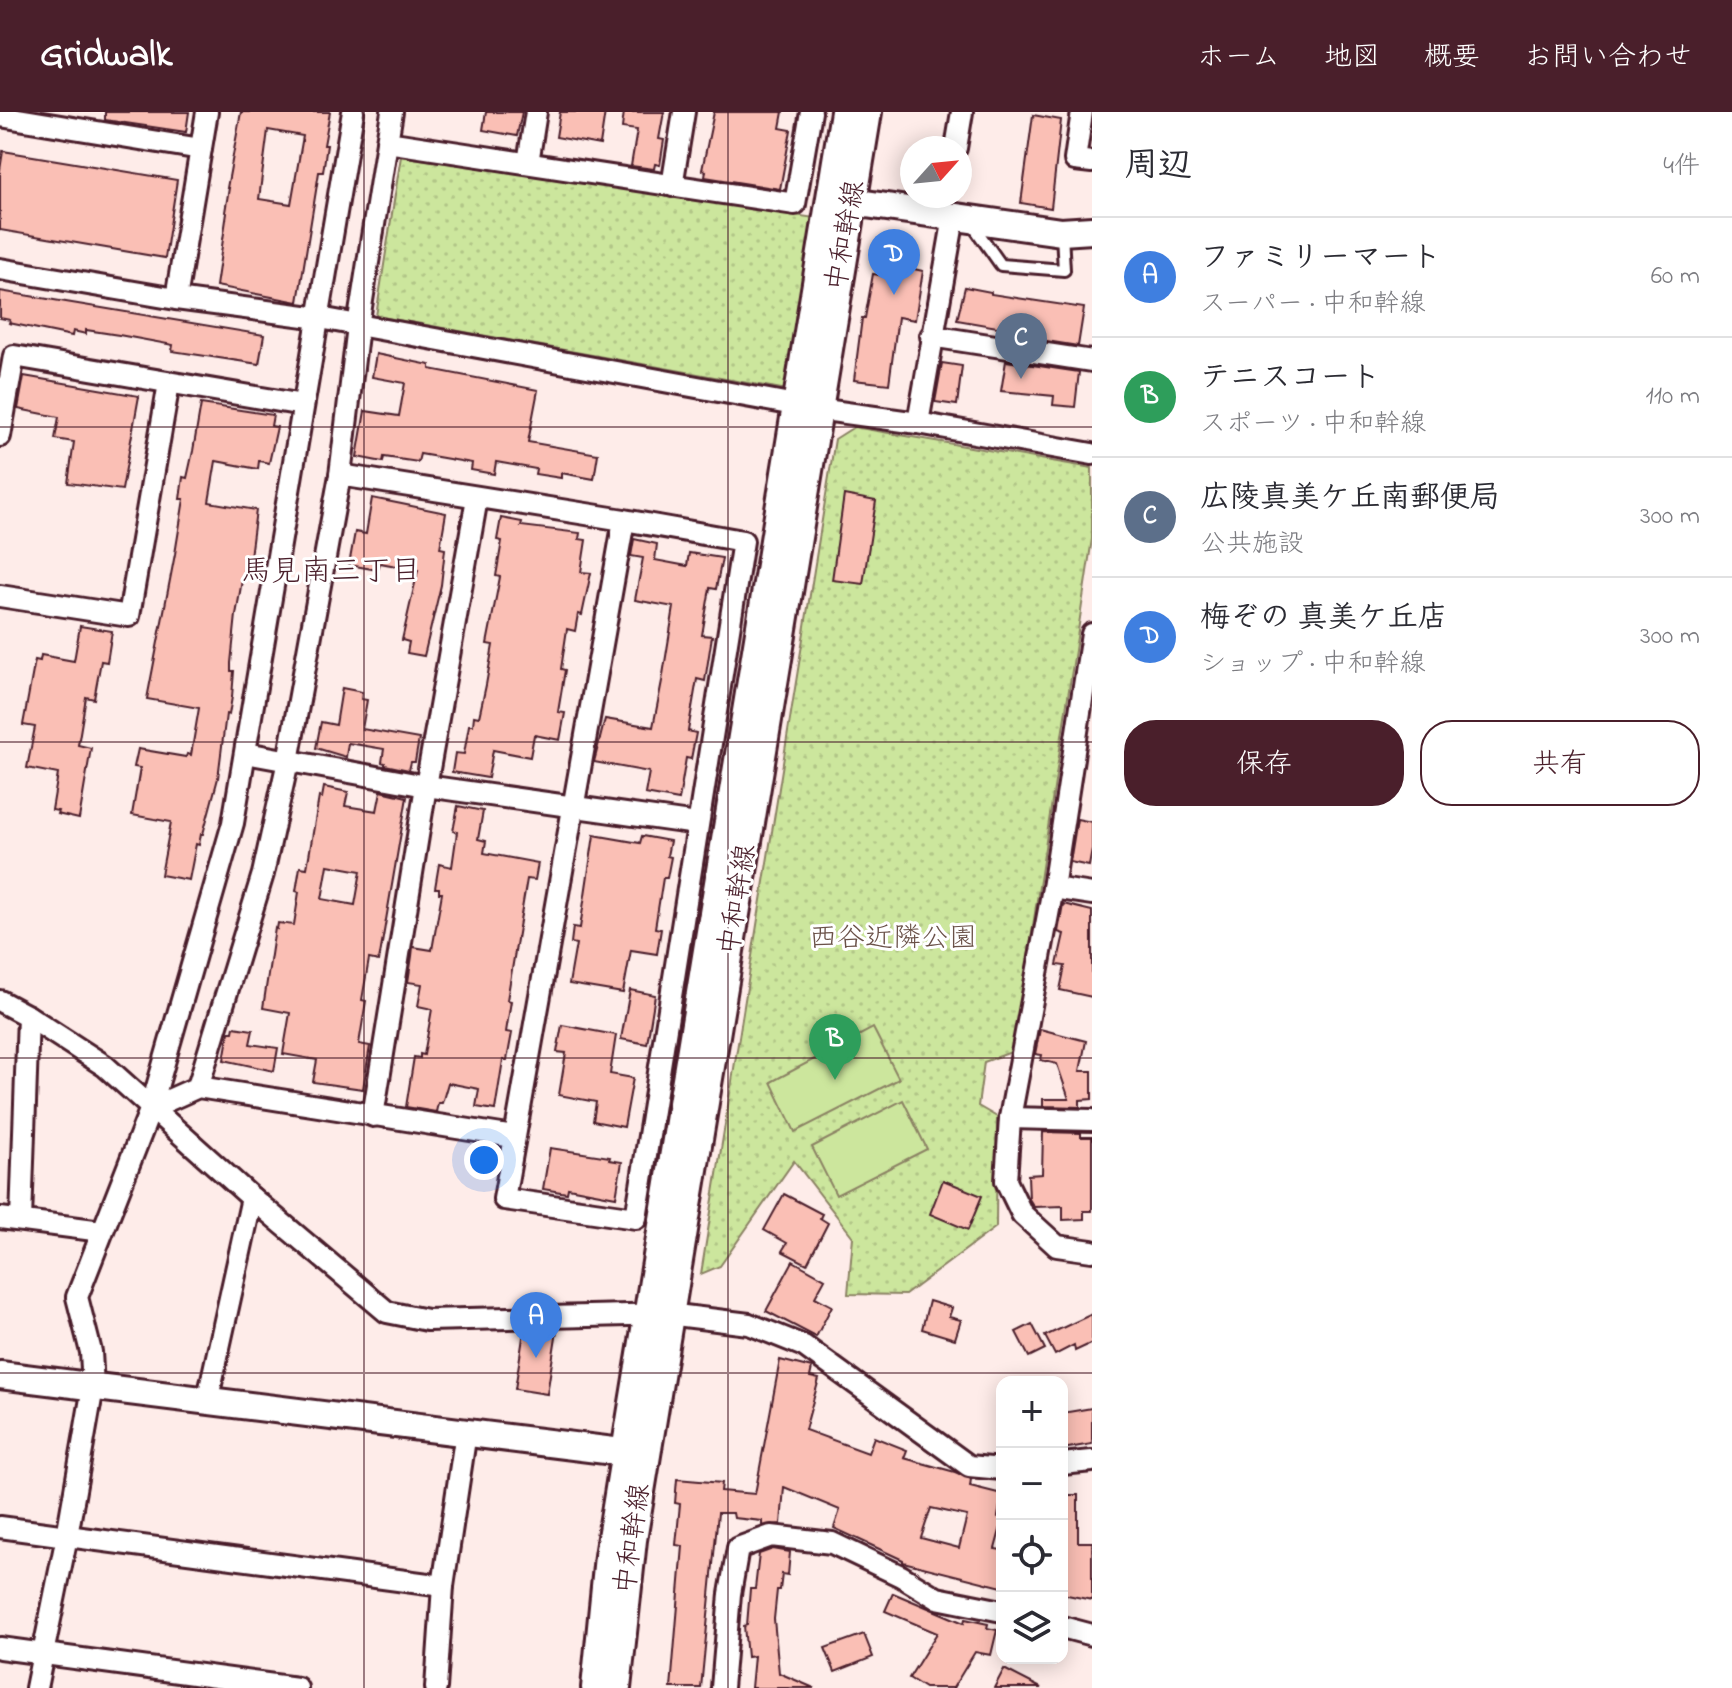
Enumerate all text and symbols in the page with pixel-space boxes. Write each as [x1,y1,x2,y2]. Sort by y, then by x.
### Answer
text: Gridwalk [40,28,172,84]
text: ホーム [1197,38,1280,79]
text: 地図 [1324,38,1380,79]
text: 概要 [1424,38,1480,79]
text: お問い合わせ [1524,38,1692,79]
north arrow [900,136,972,208]
text: 周辺 [1124,142,1192,192]
text: 4件 [1663,148,1700,186]
street label: 中和幹線 [817,177,877,295]
pin: D [868,229,920,295]
text: ファミリーマート [1200,237,1441,281]
text: A [1142,258,1158,296]
text: 60 m [1651,258,1700,296]
text: スーパー · 中和幹線 [1200,286,1426,324]
pin: C [995,313,1047,379]
text: テニスコート [1200,357,1381,401]
text: B [1141,378,1159,416]
text: 110 m [1646,378,1700,416]
text: スポーツ · 中和幹線 [1200,406,1426,444]
text: 広陵真美ケ丘南郵便局 [1200,477,1500,521]
text: C [1143,498,1157,536]
text: 300 m [1640,498,1700,536]
text: 公共施設 [1200,526,1304,564]
district label: 馬見南三丁目 [241,551,421,595]
text: 梅ぞの 真美ケ丘店 [1200,597,1448,641]
text: D [1140,618,1160,656]
text: 300 m [1640,618,1700,656]
text: ショップ · 中和幹線 [1200,646,1426,684]
button: 保存 [1124,720,1404,806]
button: 共有 [1420,720,1700,806]
street label: 中和幹線 [710,841,768,959]
park label: 西谷近隣公園 [809,919,977,960]
pin: B [809,1014,861,1080]
your location [464,1140,504,1180]
pin: A [510,1292,562,1358]
map controls [996,1376,1068,1664]
button: + [996,1376,1068,1448]
button: − [996,1448,1068,1520]
street label: 中和幹線 [606,1481,662,1597]
button: locate [996,1520,1068,1592]
button: layers [996,1592,1068,1664]

